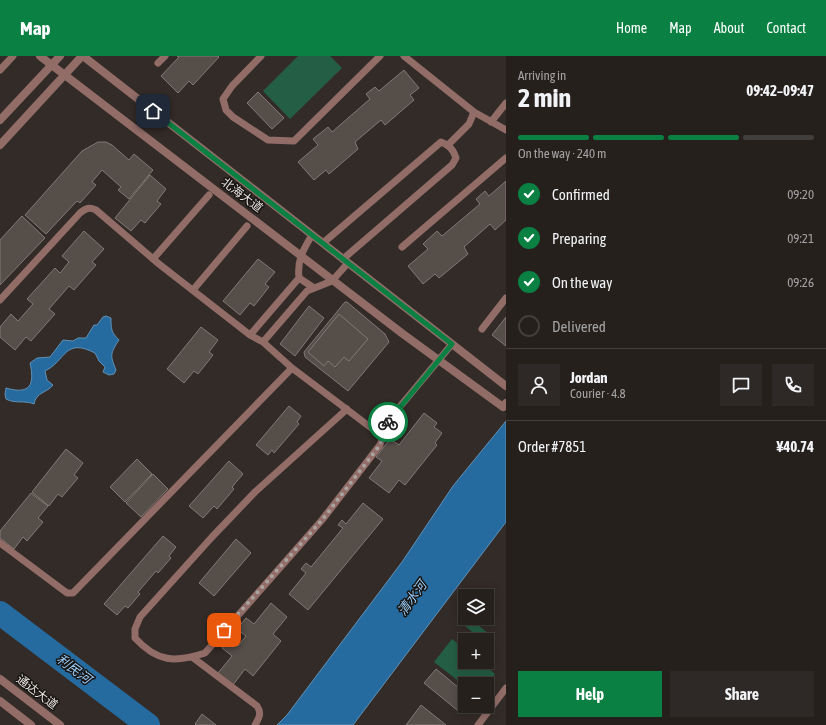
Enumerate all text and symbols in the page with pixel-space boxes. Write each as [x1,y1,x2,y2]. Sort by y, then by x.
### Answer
text: Map [20,17,51,39]
text: Home [616,20,647,36]
text: Map [669,20,692,36]
text: About [714,20,745,36]
text: Contact [767,20,806,36]
text: Arriving in [518,68,566,83]
text: 09:42–09:47 [746,82,814,99]
text: 2 min [518,83,571,113]
pin [136,94,170,128]
icon: home [142,100,164,122]
text: On the way · 240 m [518,146,606,161]
street label: 北海大道 [219,175,265,215]
icon: check [518,183,540,205]
text: Confirmed [552,186,610,203]
text: 09:20 [787,187,814,202]
icon: check [518,227,540,249]
text: Preparing [552,230,606,247]
text: 09:21 [787,231,814,246]
icon: check [518,271,540,293]
text: On the way [552,274,613,291]
text: 09:26 [787,275,814,290]
text: Delivered [552,318,606,335]
button: person [518,364,560,406]
button: chat [720,364,762,406]
button: phone [772,364,814,406]
text: Jordan [570,369,608,386]
text: Courier · 4.8 [570,386,626,401]
courier [368,402,408,442]
icon: bike [377,411,399,433]
text: Order #7851 [518,438,586,455]
text: ¥40.74 [776,438,814,455]
water label: 清水河 [394,575,431,618]
map controls [458,589,494,713]
button: layers [458,589,494,625]
pin [207,613,241,647]
icon: bag [213,619,235,641]
button: + [458,633,494,669]
water label: 利民河 [54,651,96,689]
button: Help [518,671,662,717]
button: Share [670,671,814,717]
street label: 通达大道 [14,672,60,712]
button: − [458,677,494,713]

